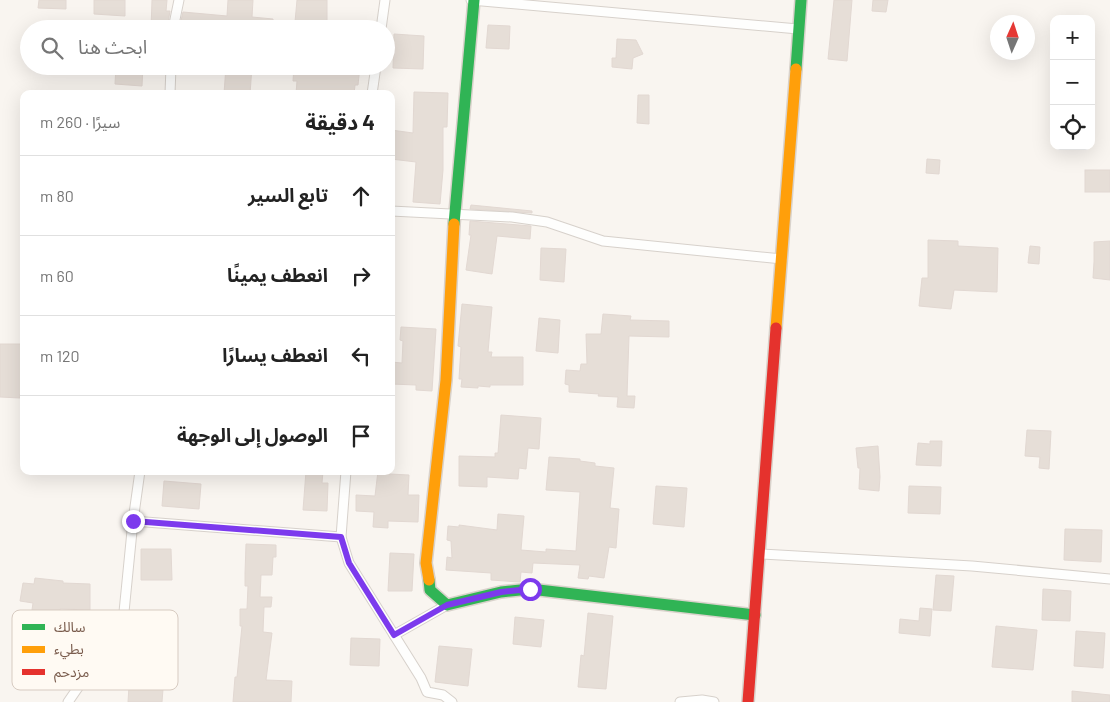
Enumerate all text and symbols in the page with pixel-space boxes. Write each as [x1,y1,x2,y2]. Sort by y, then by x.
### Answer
north arrow [990,15,1035,60]
map controls [1050,15,1095,150]
button: + [1050,15,1095,60]
search box [20,20,395,75]
icon: search [38,34,66,62]
text: ابحث هنا [78,35,147,58]
button: − [1050,60,1095,105]
button: locate [1050,105,1095,150]
text: 4 دقيقة [305,109,375,134]
text: سيرًا · 260 m [40,112,120,131]
icon: ahead [347,182,375,210]
text: تابع السير [248,183,328,206]
text: 80 m [40,186,74,205]
icon: right [347,262,375,290]
text: انعطف يمينًا [227,263,328,286]
text: 60 m [40,266,74,285]
icon: left [347,342,375,370]
text: انعطف يسارًا [222,343,328,366]
text: 120 m [40,346,80,365]
icon: arrive [347,422,375,450]
text: الوصول إلى الوجهة [177,423,328,446]
route end [122,510,145,533]
route start [519,578,542,601]
legend [12,610,178,690]
text: سالك [54,618,86,635]
text: بطيء [54,640,84,660]
text: مزدحم [54,663,89,683]

